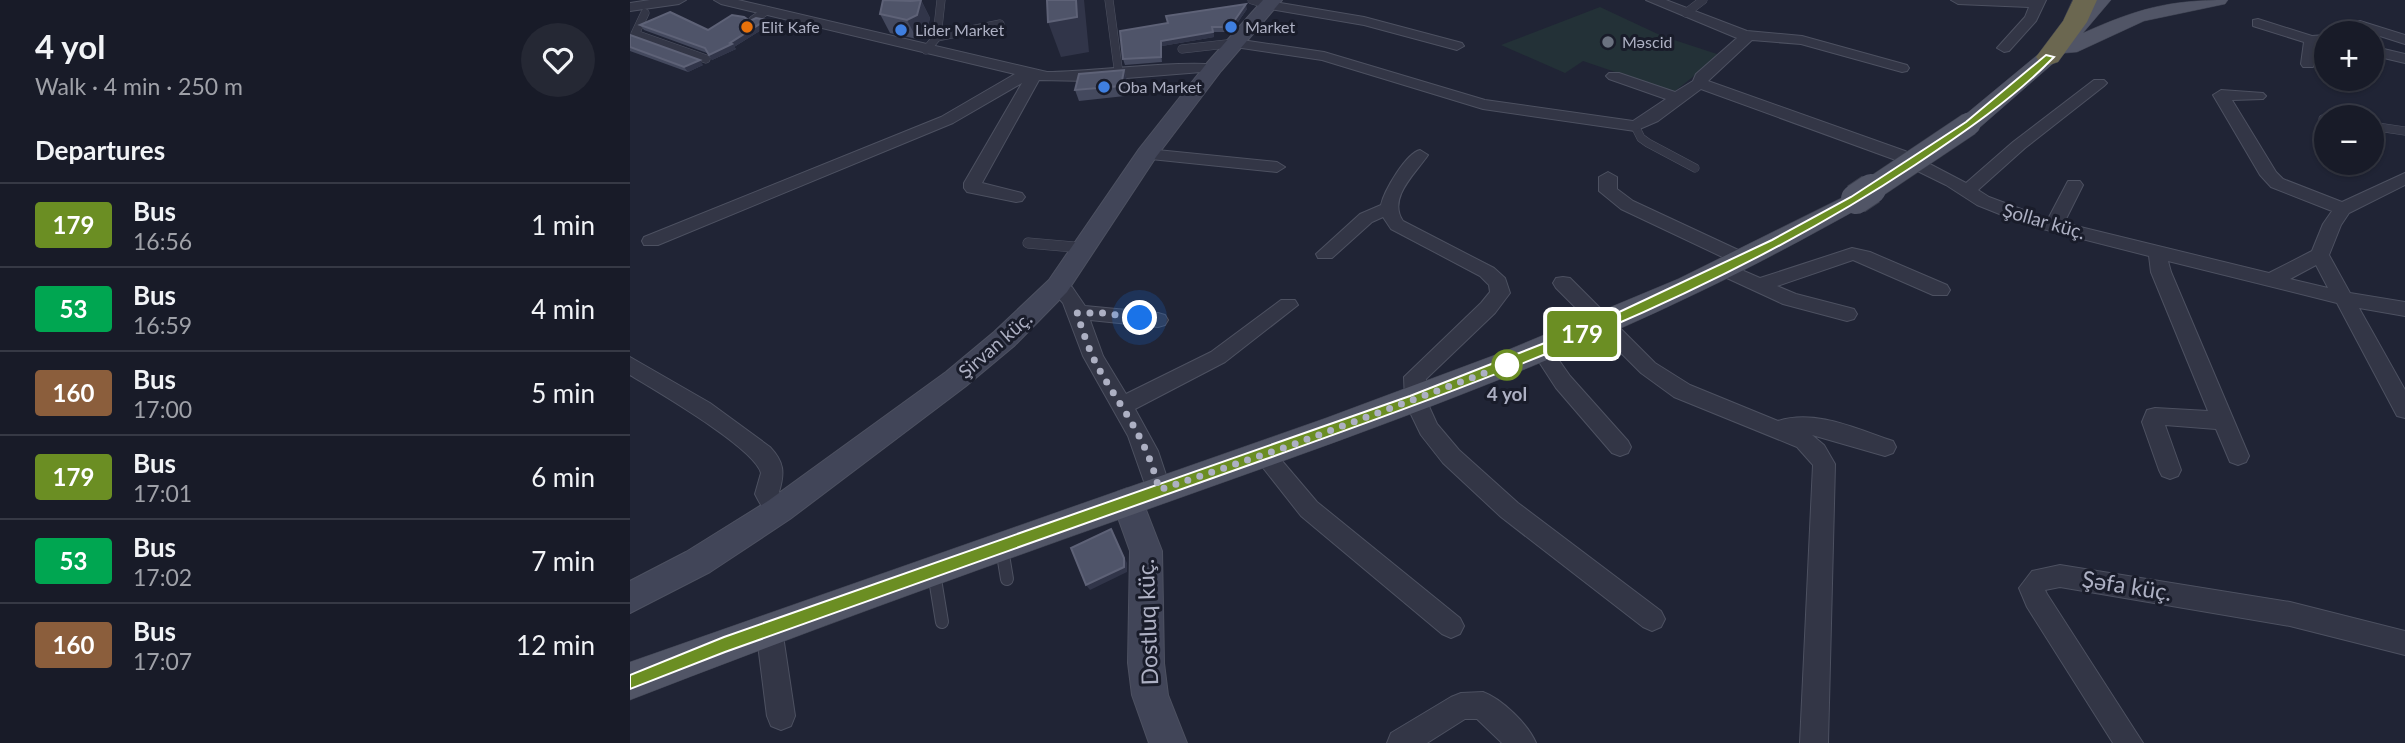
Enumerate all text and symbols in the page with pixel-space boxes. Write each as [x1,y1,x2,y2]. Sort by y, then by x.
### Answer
place label: Elit Kafe [761,17,820,36]
place label: Market [1245,17,1295,36]
marker: Elit Kafe [739,19,755,35]
marker: Market [1223,19,1239,35]
place label: Lider Market [915,20,1005,39]
map controls [2314,21,2384,175]
button: + [2314,21,2384,91]
marker: Lider Market [893,22,909,38]
button: heart [521,23,595,97]
text: 4 yol [35,26,105,66]
place label: Məscid [1622,32,1672,51]
marker: Məscid [1600,34,1616,50]
text: Walk · 4 min · 250 m [35,72,243,100]
place label: Oba Market [1118,77,1202,96]
marker: Oba Market [1096,79,1112,95]
button: − [2314,105,2384,175]
text: Departures [35,134,165,166]
text: Bus [133,195,176,227]
street label: Şollar küç. [2000,198,2088,243]
text: 1 min [531,209,595,241]
text: 179 [53,210,94,239]
text: 16:56 [133,227,192,255]
text: Bus [133,279,176,311]
text: 4 min [531,293,595,325]
text: 53 [60,294,87,323]
your location [1122,300,1157,335]
street label: Şirvan küç. [953,306,1036,383]
text: 16:59 [133,311,192,339]
line badge: 179 [1542,311,1622,357]
text: 179 [1561,319,1603,348]
marker: 4 yol [1492,350,1522,380]
text: Bus [133,363,176,395]
text: 5 min [531,377,595,409]
text: 160 [53,378,94,407]
place label: 4 yol [1487,382,1527,405]
text: 17:00 [133,395,192,423]
text: Bus [133,447,176,479]
text: 6 min [531,461,595,493]
text: 179 [53,462,94,491]
text: 17:01 [133,479,192,507]
text: Bus [133,531,176,563]
text: 7 min [531,545,595,577]
text: 53 [60,546,87,575]
street label: Dostluq küç. [1131,558,1163,686]
text: 17:02 [133,563,192,591]
street label: Şəfa küç. [2080,564,2174,606]
text: Bus [133,615,176,647]
text: 12 min [516,629,595,661]
text: 160 [53,630,94,659]
text: 17:07 [133,647,192,675]

